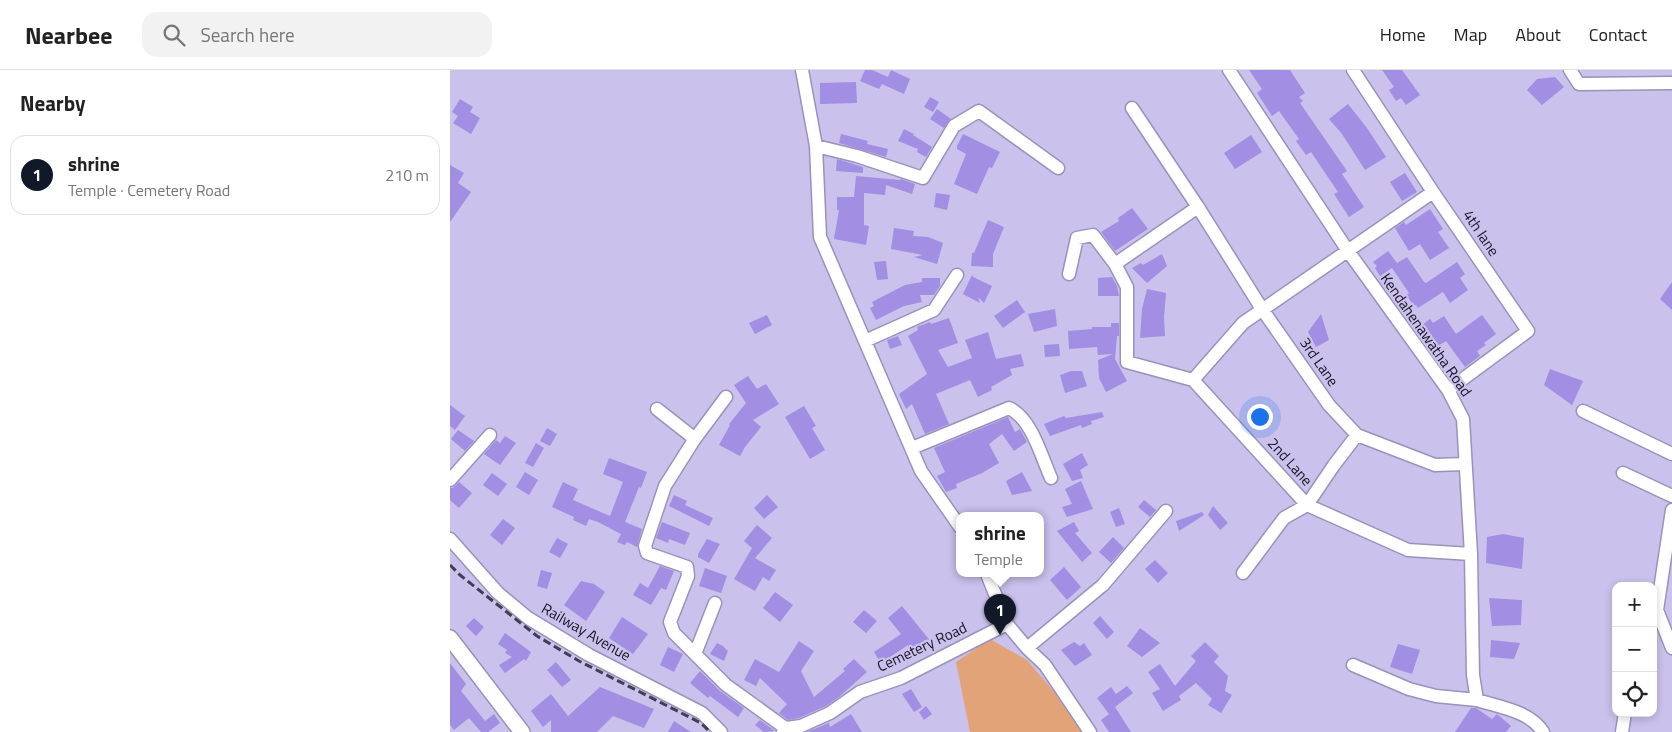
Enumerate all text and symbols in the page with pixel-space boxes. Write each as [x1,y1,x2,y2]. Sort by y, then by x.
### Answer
search box [142,12,492,57]
text: Nearbee [25,17,112,53]
text: Search here [200,20,295,49]
icon: search [160,21,188,49]
text: Home [1380,21,1426,48]
text: Map [1454,21,1487,48]
text: About [1515,21,1561,48]
text: Contact [1589,21,1647,48]
text: Nearby [20,87,85,119]
text: shrine [68,149,120,178]
text: 1 [33,163,41,187]
text: 210 m [385,163,429,187]
text: Temple · Cemetery Road [68,178,230,202]
street label: 4th lane [1457,205,1505,261]
street label: Kendahenawatha Road [1375,268,1478,401]
street label: 3rd Lane [1294,333,1345,391]
your location [1247,404,1273,430]
street label: 2nd Lane [1262,432,1318,491]
popup [956,512,1044,577]
text: shrine [974,518,1026,547]
text: Temple [974,547,1023,571]
map controls [1612,582,1657,717]
button: + [1612,582,1657,627]
pin: 1 [984,594,1016,635]
street label: Railway Avenue [537,597,635,666]
street label: Cemetery Road [873,616,970,677]
button: − [1612,627,1657,672]
button: locate [1612,672,1657,717]

